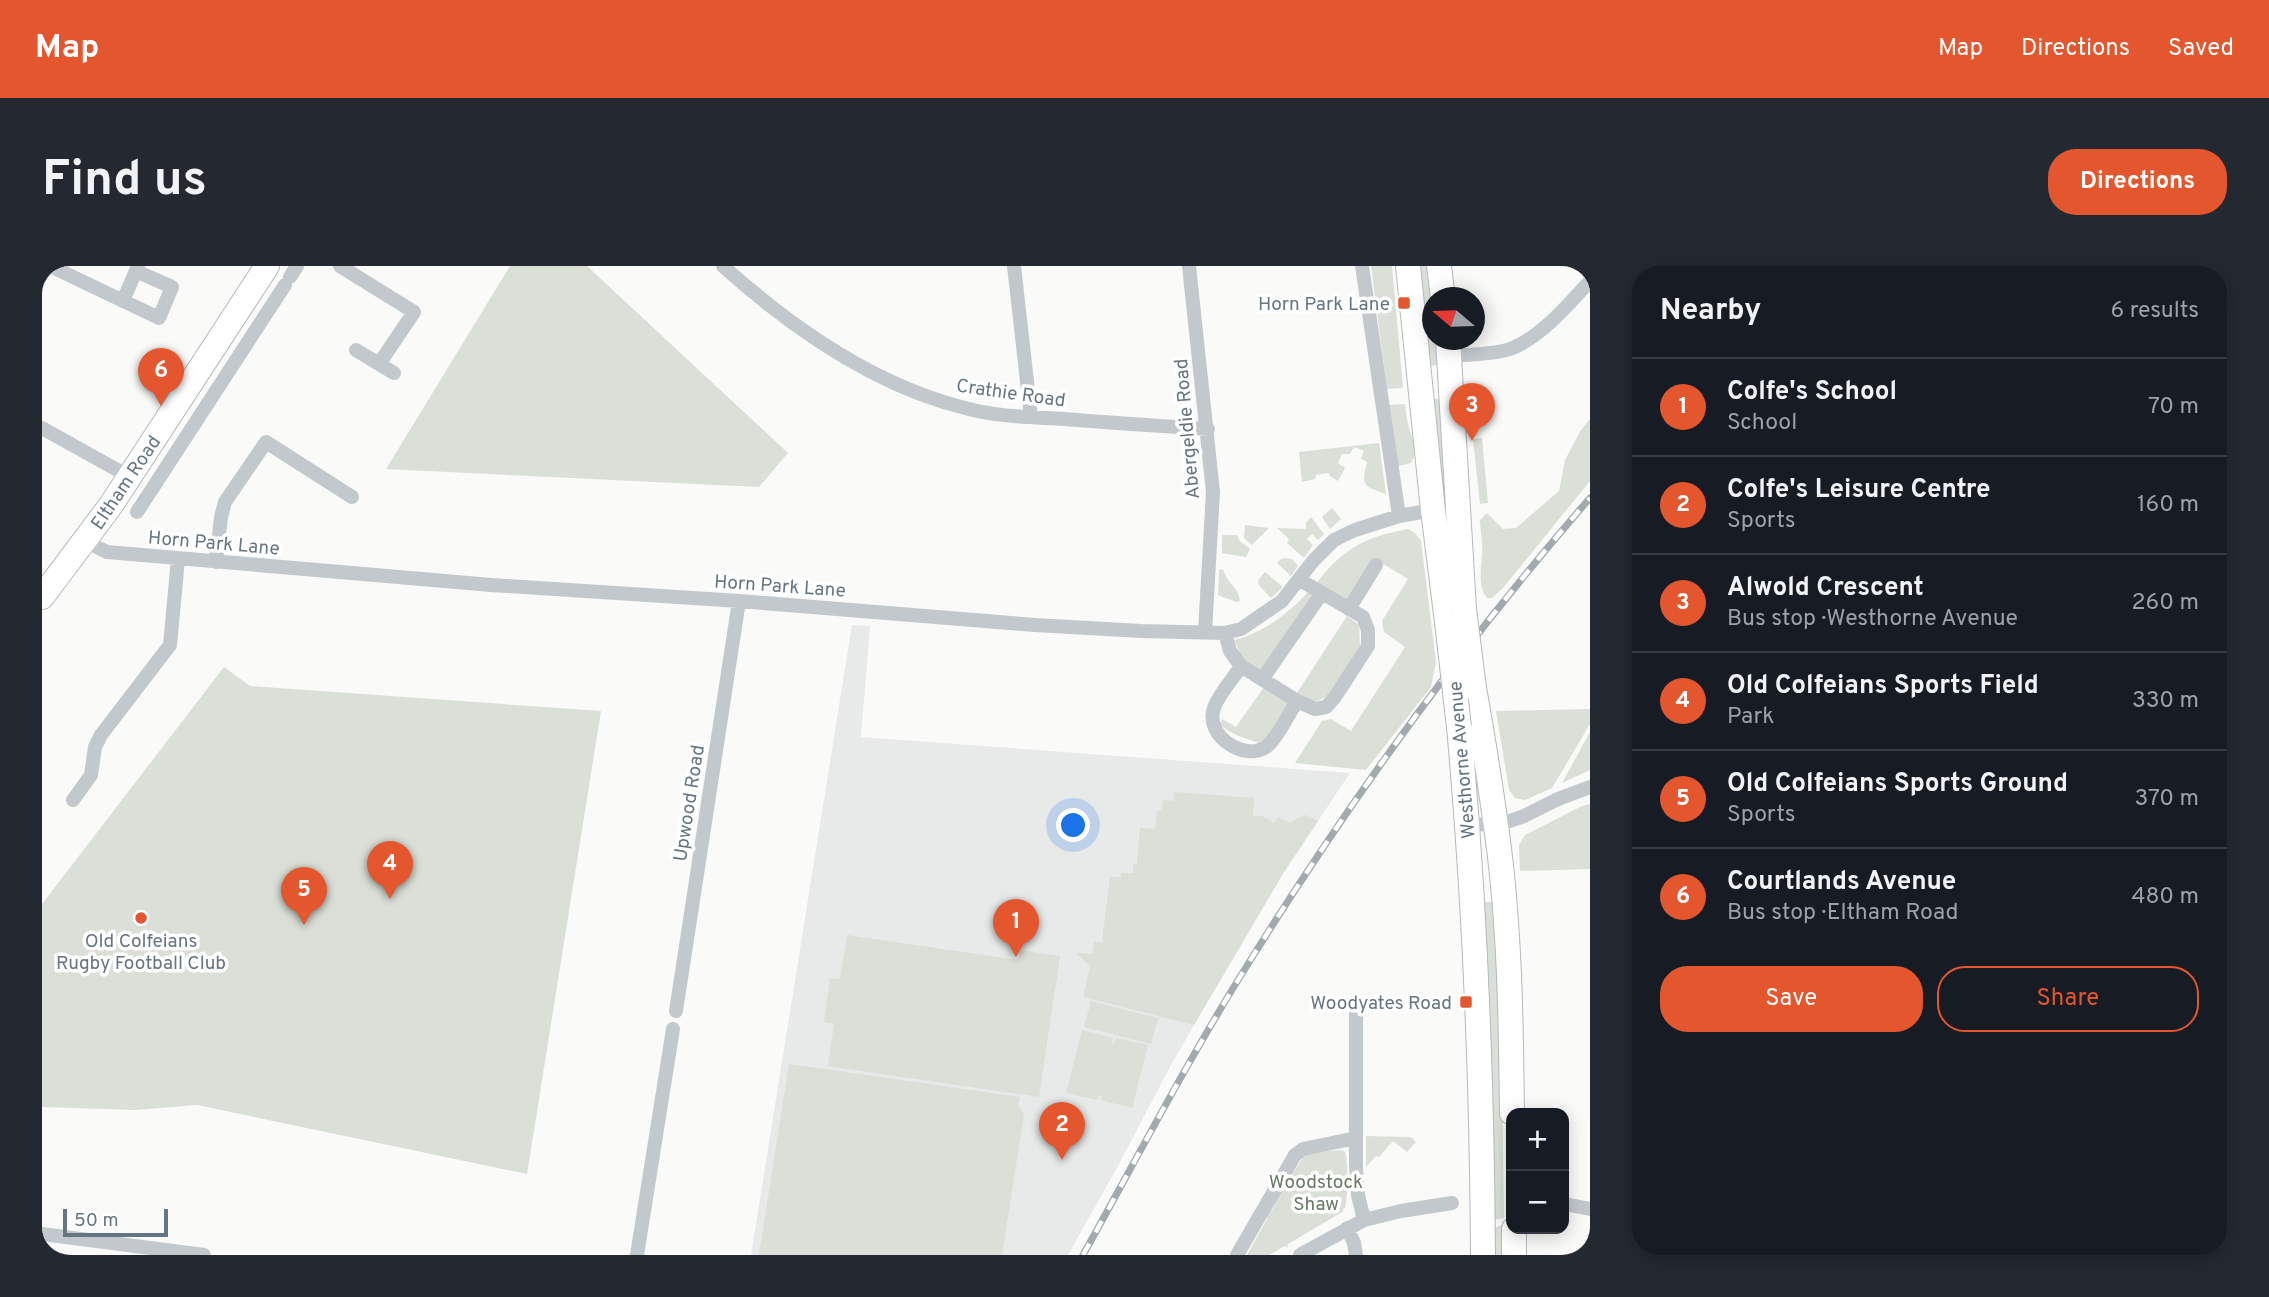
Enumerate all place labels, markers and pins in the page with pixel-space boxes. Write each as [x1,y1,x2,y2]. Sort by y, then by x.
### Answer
place label: Horn Park Lane [1258,293,1390,317]
marker: Horn Park Lane [1396,295,1412,311]
pin: 6 [138,348,184,406]
pin: 3 [1449,383,1495,441]
pin: 4 [367,841,413,899]
pin: 5 [281,867,327,925]
pin: 1 [993,899,1039,957]
marker: Old Colfeians Rugby Football Club [133,910,149,926]
place label: Old Colfeians Rugby Football Club [56,930,226,976]
place label: Woodyates Road [1310,992,1452,1016]
marker: Woodyates Road [1458,994,1474,1010]
pin: 2 [1039,1102,1085,1160]

